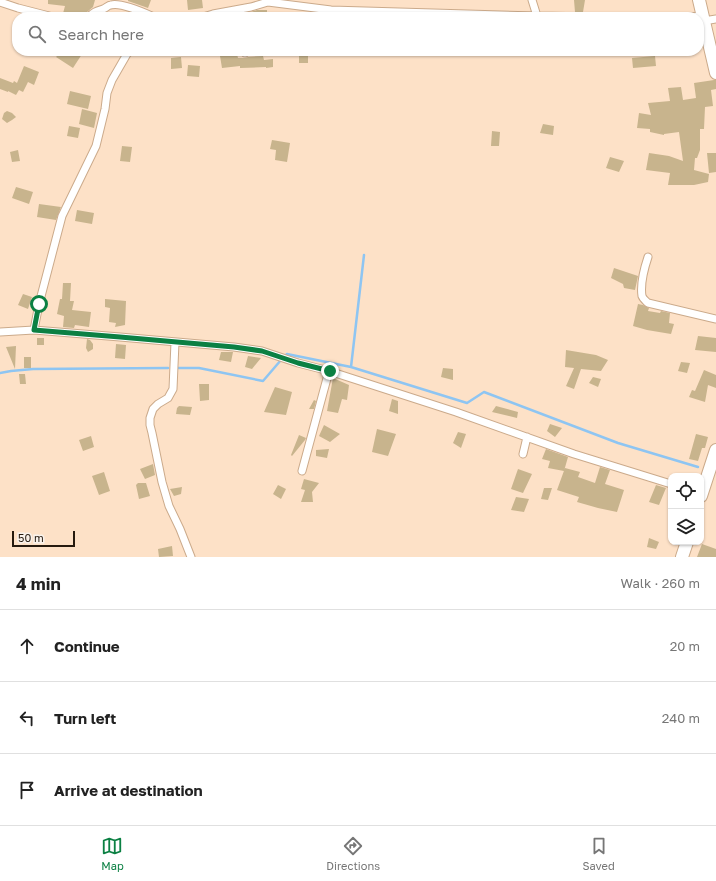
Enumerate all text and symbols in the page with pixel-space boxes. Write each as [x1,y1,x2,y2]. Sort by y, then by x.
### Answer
search box [12,12,704,56]
icon: search [26,23,48,45]
text: Search here [58,25,144,43]
route start [30,295,48,313]
route end [321,362,339,380]
map controls [668,473,704,545]
button: locate [668,473,704,509]
button: layers [668,509,704,545]
scale bar [12,529,75,548]
text: 50 m [18,531,44,544]
text: 4 min [16,573,61,594]
text: Walk · 260 m [621,575,700,591]
icon: ahead [16,635,38,657]
text: Continue [54,637,120,655]
text: 20 m [670,638,700,654]
icon: left [16,707,38,729]
text: Turn left [54,709,116,727]
text: 240 m [662,710,700,726]
icon: arrive [16,779,38,801]
text: Arrive at destination [54,781,203,799]
tab: Map [101,835,124,872]
tab: Directions [326,835,380,872]
tab: Saved [583,835,615,872]

